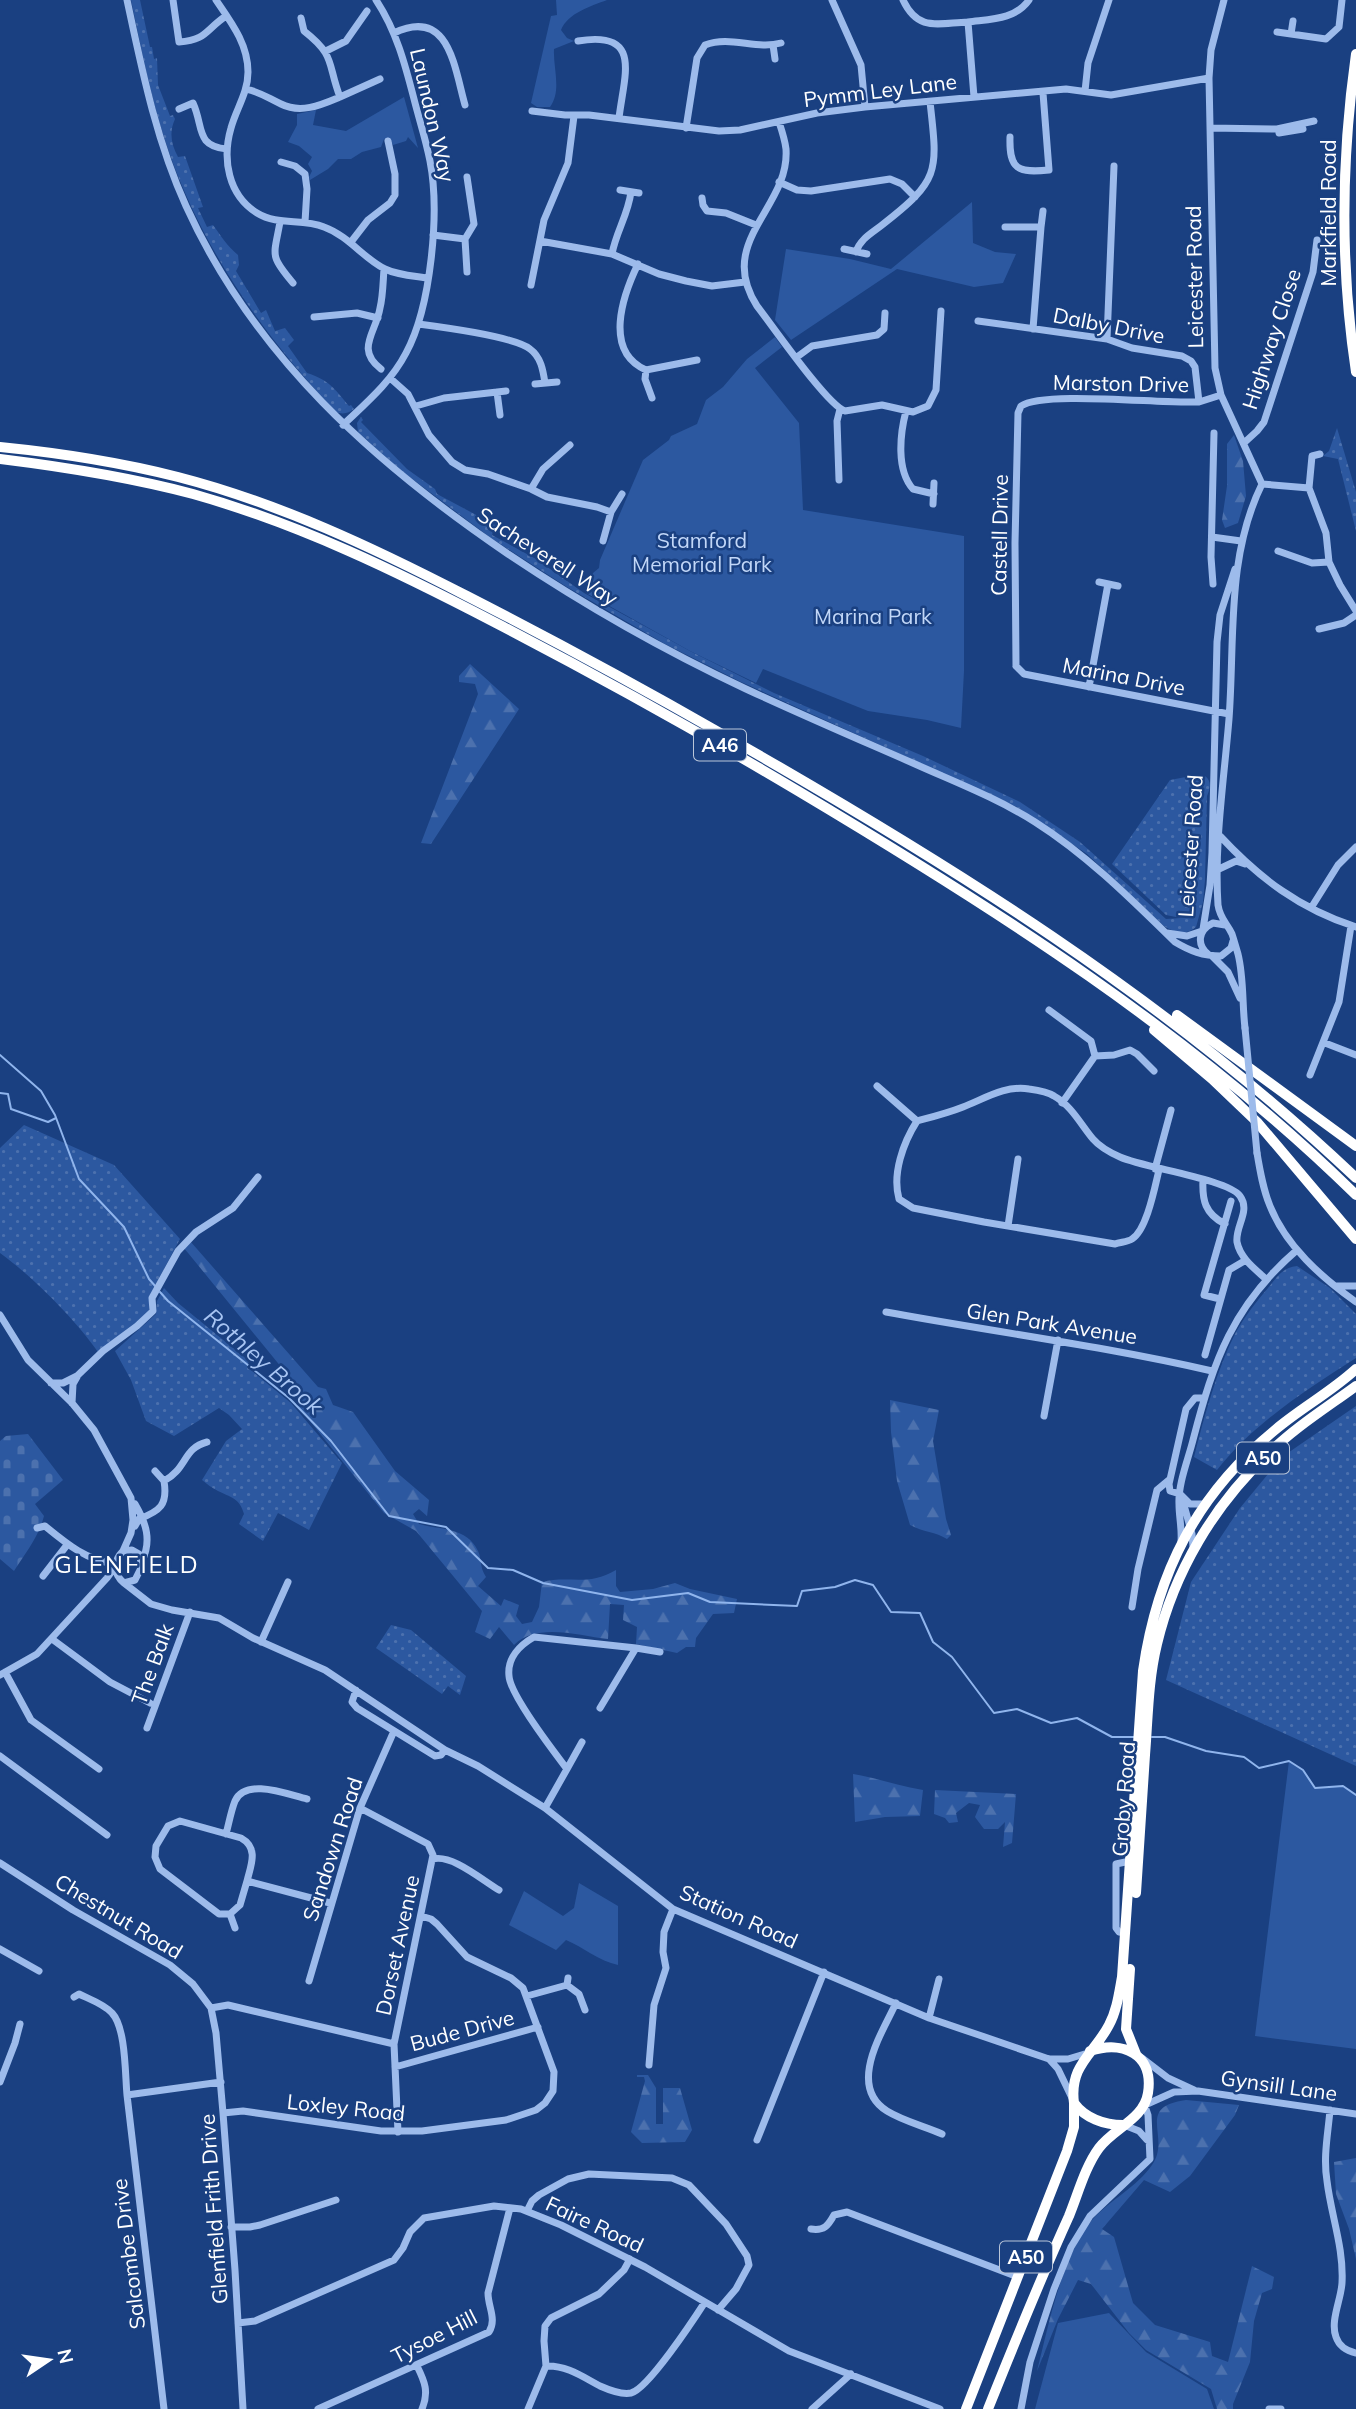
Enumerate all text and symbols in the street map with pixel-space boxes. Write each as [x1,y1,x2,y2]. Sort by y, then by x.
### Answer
street label: Laundon Way [405,46,461,184]
street label: Pymm Ley Lane [802,68,958,112]
street label: Markfield Road [1315,139,1341,287]
street label: Leicester Road [1180,205,1208,349]
street label: Highway Close [1236,265,1306,413]
street label: Dalby Drive [1051,301,1167,349]
street label: Marston Drive [1053,369,1189,397]
street label: Castell Drive [985,474,1013,596]
street label: Sacheverell Way [473,501,623,611]
park label: Stamford Memorial Park [632,527,772,577]
park label: Marina Park [814,603,932,629]
street label: Marina Drive [1060,651,1188,701]
road number: A46 [694,730,746,760]
street label: Leicester Road [1172,774,1208,918]
street label: Glen Park Avenue [965,1297,1139,1349]
water label: Rothley Brook [199,1301,330,1421]
road number: A50 [1237,1442,1289,1474]
district label: GLENFIELD [54,1549,200,1579]
street label: The Balk [125,1620,179,1708]
street label: Groby Road [1106,1741,1140,1857]
street label: Sandown Road [296,1774,368,1924]
street label: Chestnut Road [50,1868,188,1964]
street label: Dorset Avenue [369,1872,425,2018]
street label: Station Road [676,1878,802,1954]
street label: Bude Drive [407,2004,517,2056]
street label: Gynsill Lane [1219,2064,1339,2106]
street label: Loxley Road [286,2088,406,2126]
street label: Glenfield Frith Drive [193,2113,233,2305]
street label: Salcombe Drive [106,2177,150,2331]
street label: Faire Road [542,2190,648,2258]
road number: A50 [1000,2242,1052,2272]
street label: Tysoe Hill [387,2303,481,2369]
north arrow [14,2325,84,2395]
text: N [52,2346,79,2366]

